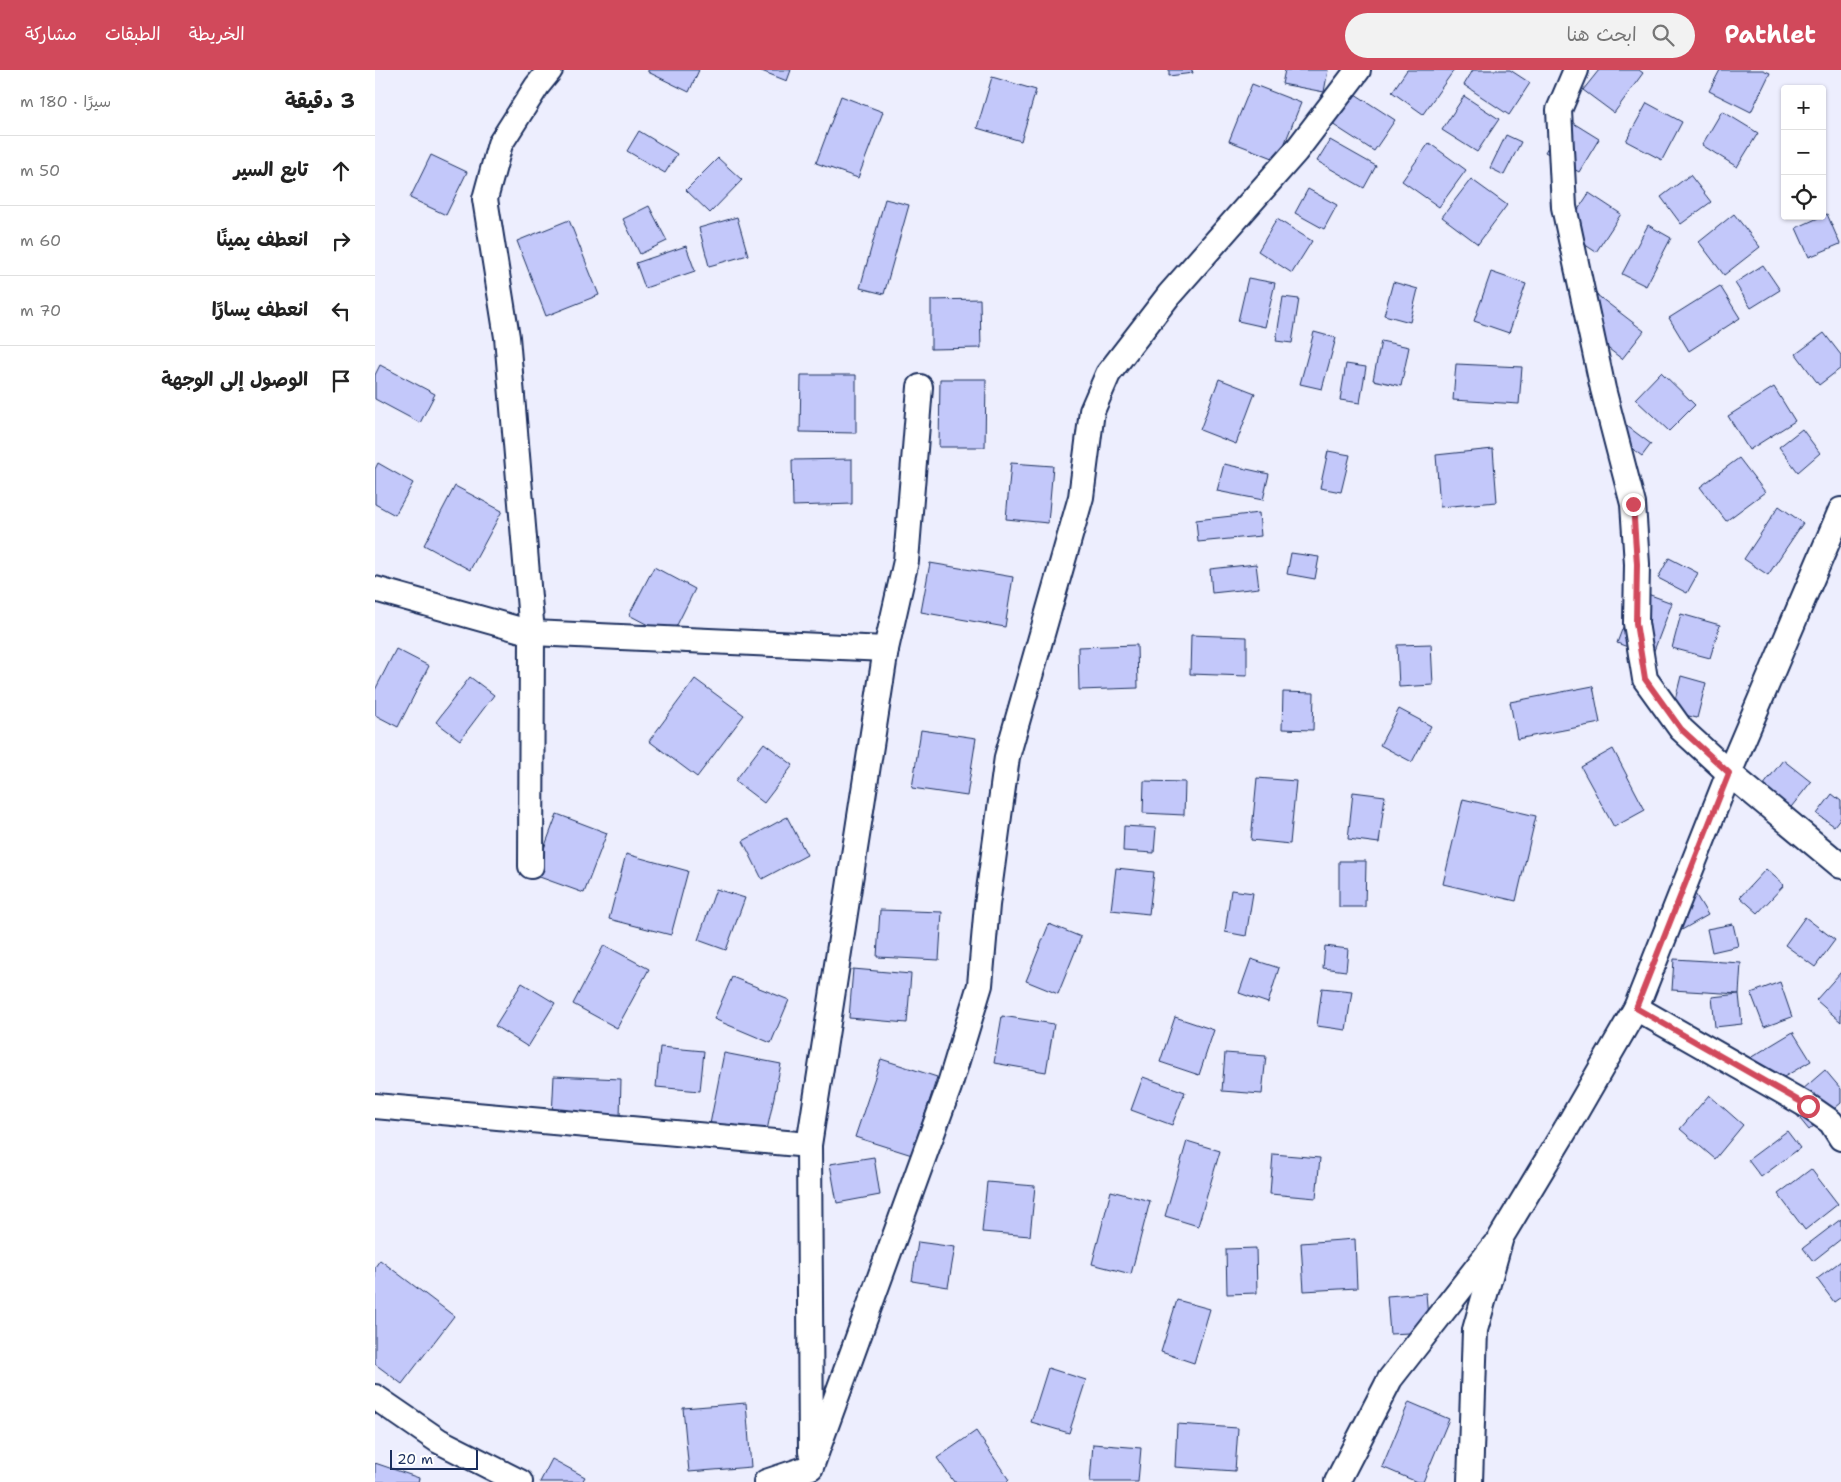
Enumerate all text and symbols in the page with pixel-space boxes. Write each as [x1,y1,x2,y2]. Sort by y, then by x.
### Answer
search box [1345,13,1695,58]
text: Pathlet [1725,19,1816,51]
icon: search [1649,21,1677,49]
text: مشاركة [25,22,77,46]
text: الطبقات [105,22,161,46]
text: الخريطة [189,22,245,46]
text: ابحث هنا [1567,22,1637,47]
map controls [1781,85,1826,220]
button: + [1781,85,1826,130]
text: 3 دقيقة [285,87,355,115]
text: سيرًا · 180 m [20,91,111,112]
button: − [1781,130,1826,175]
text: تابع السير [234,157,308,182]
icon: ahead [327,157,355,185]
text: 50 m [20,160,60,181]
button: locate [1781,175,1826,220]
text: انعطف يمينًا [217,227,308,252]
icon: right [327,227,355,255]
text: 60 m [20,230,61,251]
text: انعطف يسارًا [212,297,308,322]
icon: left [327,297,355,325]
text: 70 m [20,300,61,321]
text: الوصول إلى الوجهة [161,367,308,392]
icon: arrive [327,367,355,395]
route end [1622,493,1645,516]
route start [1797,1095,1820,1118]
scale bar [390,1447,477,1470]
text: 20 m [397,1450,433,1468]

